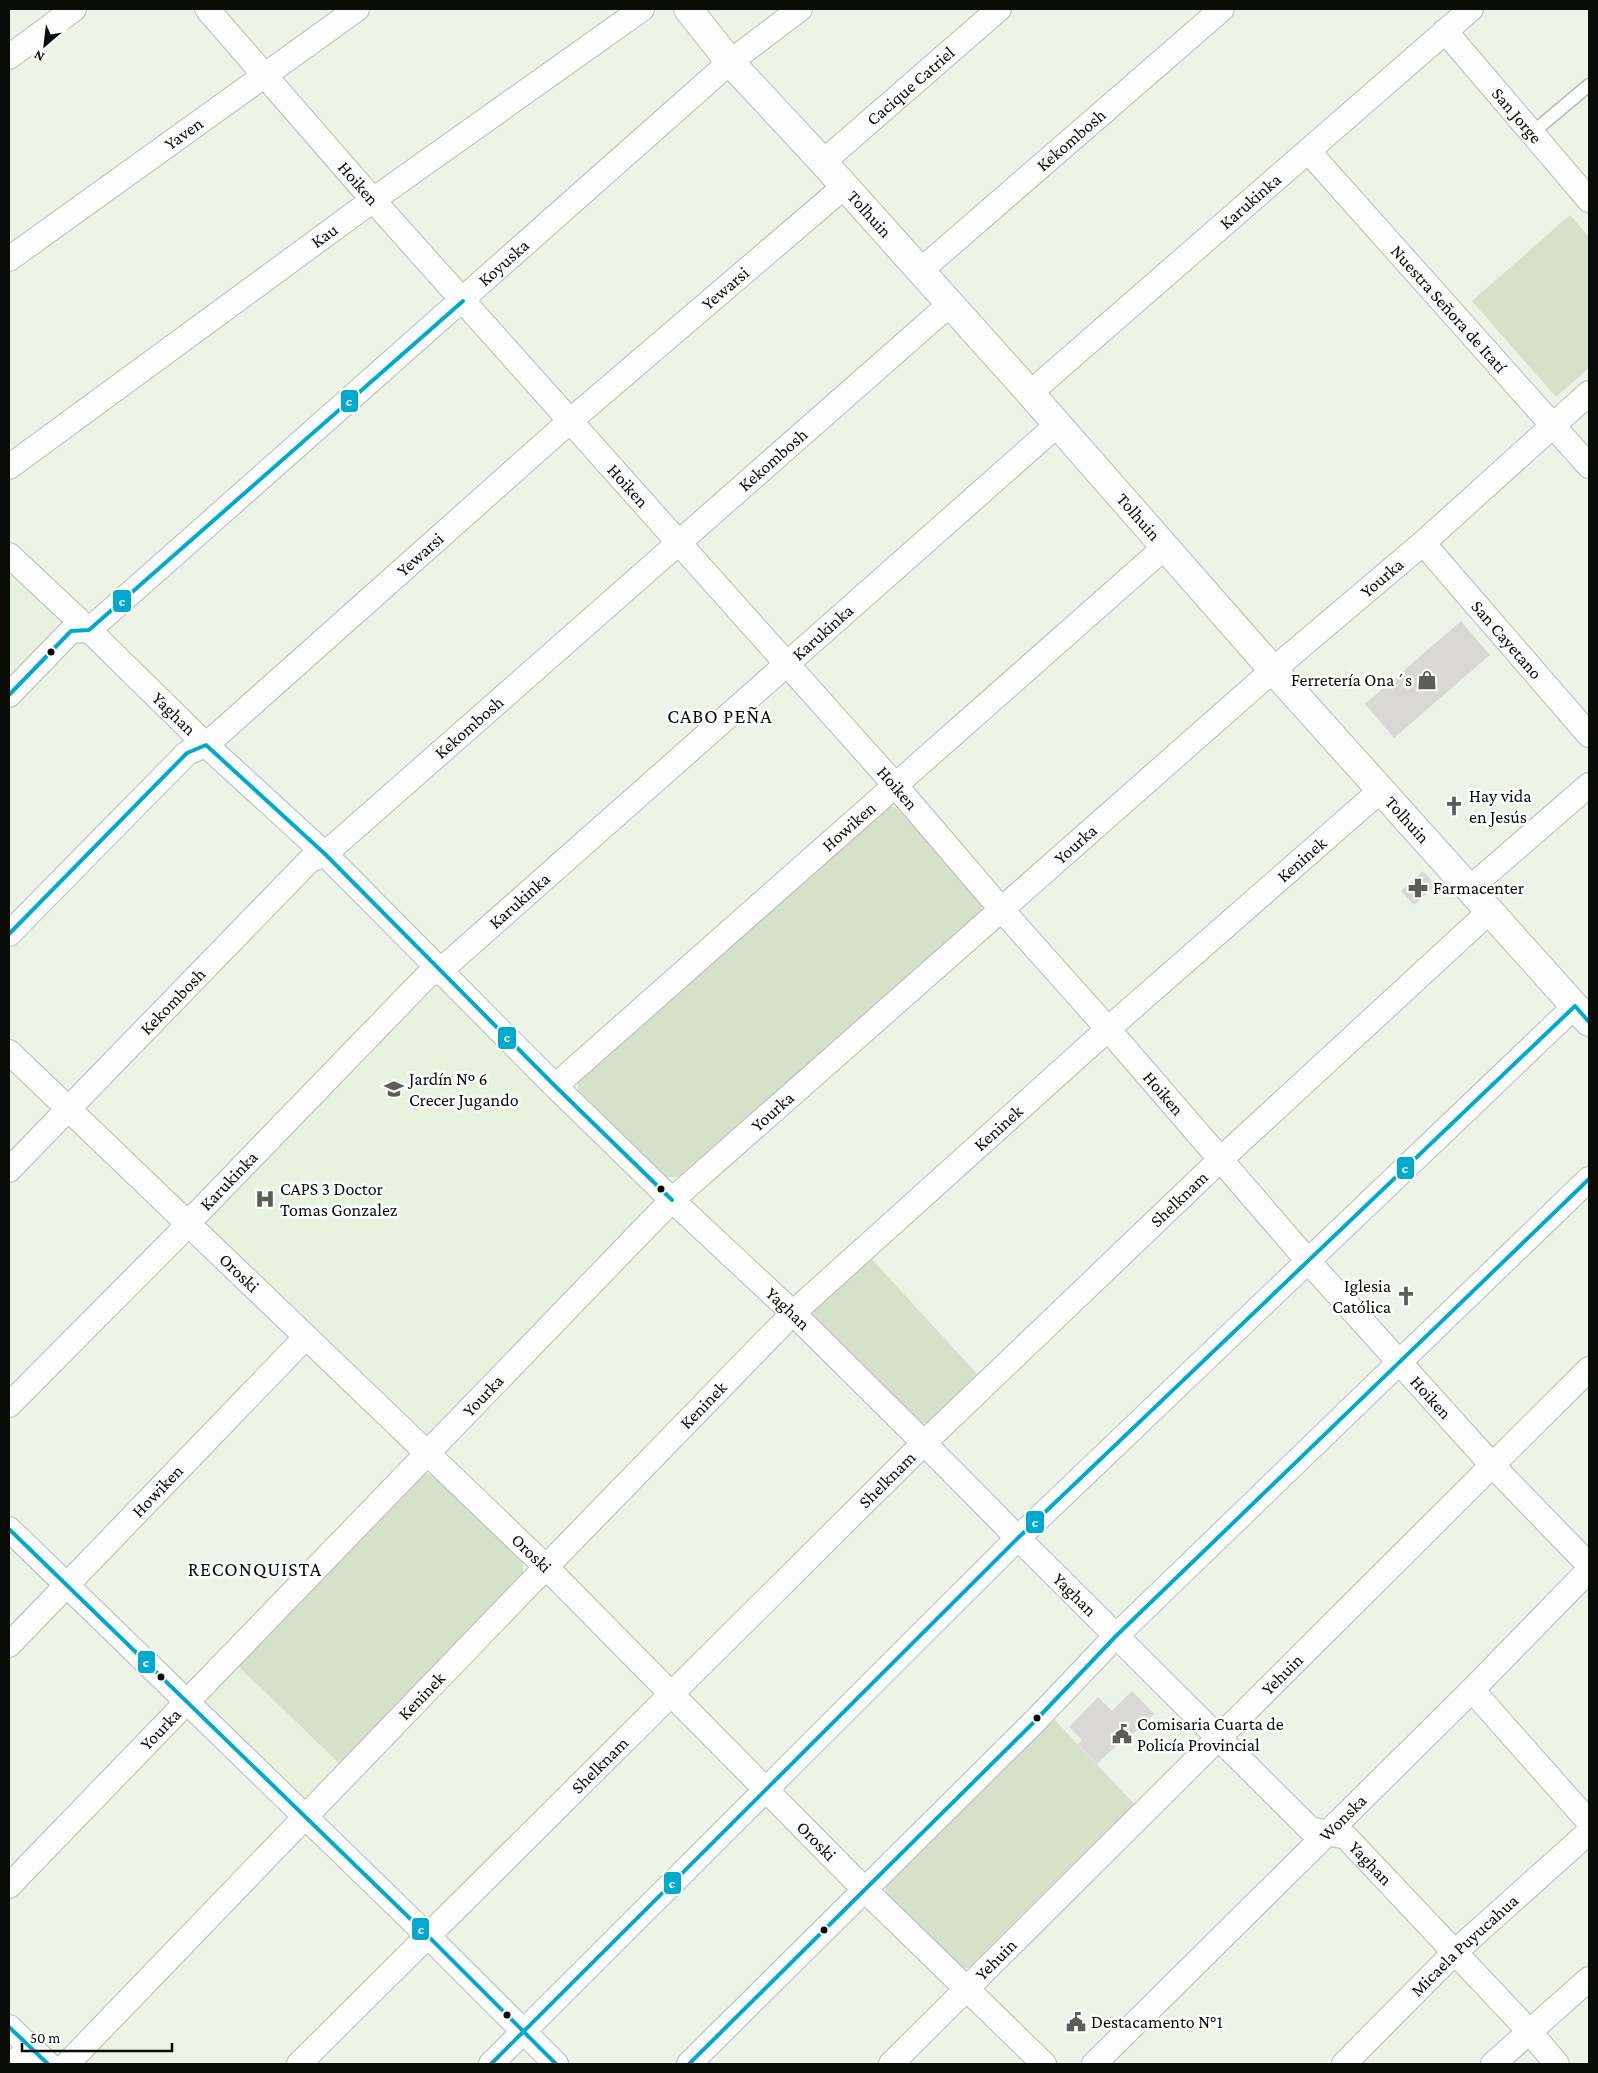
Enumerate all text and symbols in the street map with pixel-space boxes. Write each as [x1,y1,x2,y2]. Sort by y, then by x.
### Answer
north arrow [20,20,70,70]
street label: Cacique Catriel [863,42,959,129]
text: N [31,47,47,66]
street label: San Jorge [1488,84,1546,147]
street label: Kekombosh [1032,104,1110,175]
street label: Yaven [161,113,207,154]
street label: Hoiken [334,157,383,210]
street label: Karukinka [1216,169,1285,233]
street label: Tolhuin [843,186,896,242]
street label: Kau [307,219,342,252]
street label: Koyuska [474,235,533,290]
street label: Nuestra Señora de Itatí [1387,241,1512,378]
street label: Yewarsi [698,262,753,314]
line badge: c [340,389,359,413]
text: c [346,393,353,409]
street label: Kekombosh [735,424,812,495]
street label: Hoiken [603,460,653,512]
street label: Tolhuin [1112,489,1165,545]
street label: Yewarsi [393,528,448,580]
street label: Yourka [1356,554,1407,602]
line badge: c [112,589,132,613]
text: c [119,593,126,609]
street label: San Cayetano [1467,596,1546,683]
street label: Karukinka [788,600,857,664]
unlabelled marker [46,647,56,657]
shop icon: Ferretería Ona´s [1416,669,1438,691]
place label: Ferretería Ona´s [1291,670,1412,690]
street label: Yaghan [148,688,200,740]
street label: Kekombosh [430,692,508,763]
district label: CABO PEÑA [667,705,773,727]
street label: Hoiken [873,762,922,814]
place label: Hay vida en Jesús [1469,786,1532,827]
street label: Tolhuin [1381,792,1434,848]
church icon: Hay vida en Jesús [1443,795,1465,817]
street label: Howiken [818,797,880,855]
street label: Yourka [1050,820,1101,868]
street label: Keninek [1273,832,1331,886]
street label: Karukinka [485,869,554,933]
pharmacy icon: Farmacenter [1407,877,1429,899]
place label: Farmacenter [1433,878,1525,898]
street label: Kekombosh [136,964,210,1039]
line badge: c [497,1026,517,1050]
text: c [504,1029,511,1045]
street label: Hoiken [1139,1067,1188,1120]
place label: Jardín Nº 6 Crecer Jugando [407,1069,519,1110]
school or university icon: Jardín Nº 6 Crecer Jugando [383,1078,405,1100]
street label: Yourka [747,1087,798,1135]
street label: Keninek [970,1101,1027,1155]
street label: Karukinka [196,1147,262,1214]
line badge: c [1396,1156,1415,1180]
text: c [1402,1160,1409,1176]
street label: Shelknam [1146,1167,1212,1231]
place label: CAPS 3 Doctor Tomas Gonzalez [280,1179,398,1220]
unlabelled marker [656,1184,666,1194]
hospital icon: CAPS 3 Doctor Tomas Gonzalez [254,1188,276,1210]
street label: Oroski [215,1249,263,1297]
place label: Iglesia Católica [1332,1276,1391,1317]
street label: Yaghan [762,1283,814,1334]
church icon: Iglesia Católica [1395,1285,1417,1307]
street label: Yourka [458,1371,507,1421]
street label: Hoiken [1406,1372,1456,1423]
street label: Keninek [676,1377,731,1433]
street label: Shelknam [855,1447,920,1512]
street label: Howiken [128,1460,187,1521]
line badge: c [1025,1510,1045,1534]
text: c [1032,1514,1039,1530]
street label: Oroski [508,1530,556,1577]
district label: RECONQUISTA [188,1558,322,1580]
street label: Yaghan [1049,1569,1101,1621]
line badge: c [137,1650,156,1674]
street label: Yehuin [1257,1650,1307,1699]
text: c [143,1654,150,1670]
street label: Keninek [394,1668,449,1724]
unlabelled marker [156,1672,166,1682]
street label: Yourka [136,1704,185,1754]
unlabelled marker [1032,1713,1042,1723]
place label: Comisaria Cuarta de Policía Provincial [1137,1714,1284,1755]
public building icon: Comisaria Cuarta de Policía Provincial [1111,1723,1133,1745]
street label: Shelknam [567,1732,633,1798]
street label: Wonska [1315,1790,1371,1845]
street label: Oroski [793,1817,840,1865]
street label: Yaghan [1345,1837,1396,1890]
line badge: c [663,1871,682,1895]
text: c [669,1875,676,1891]
street label: Micaela Puyucahua [1407,1890,1522,2001]
line badge: c [411,1917,430,1941]
text: c [418,1921,425,1937]
unlabelled marker [819,1925,829,1935]
street label: Yehuin [971,1935,1021,1984]
unlabelled marker [502,2010,512,2020]
public building icon: Destacamento N°1 [1065,2011,1087,2033]
place label: Destacamento N°1 [1091,2012,1223,2032]
scale bar [22,2020,172,2052]
text: 50 m [30,2030,60,2046]

